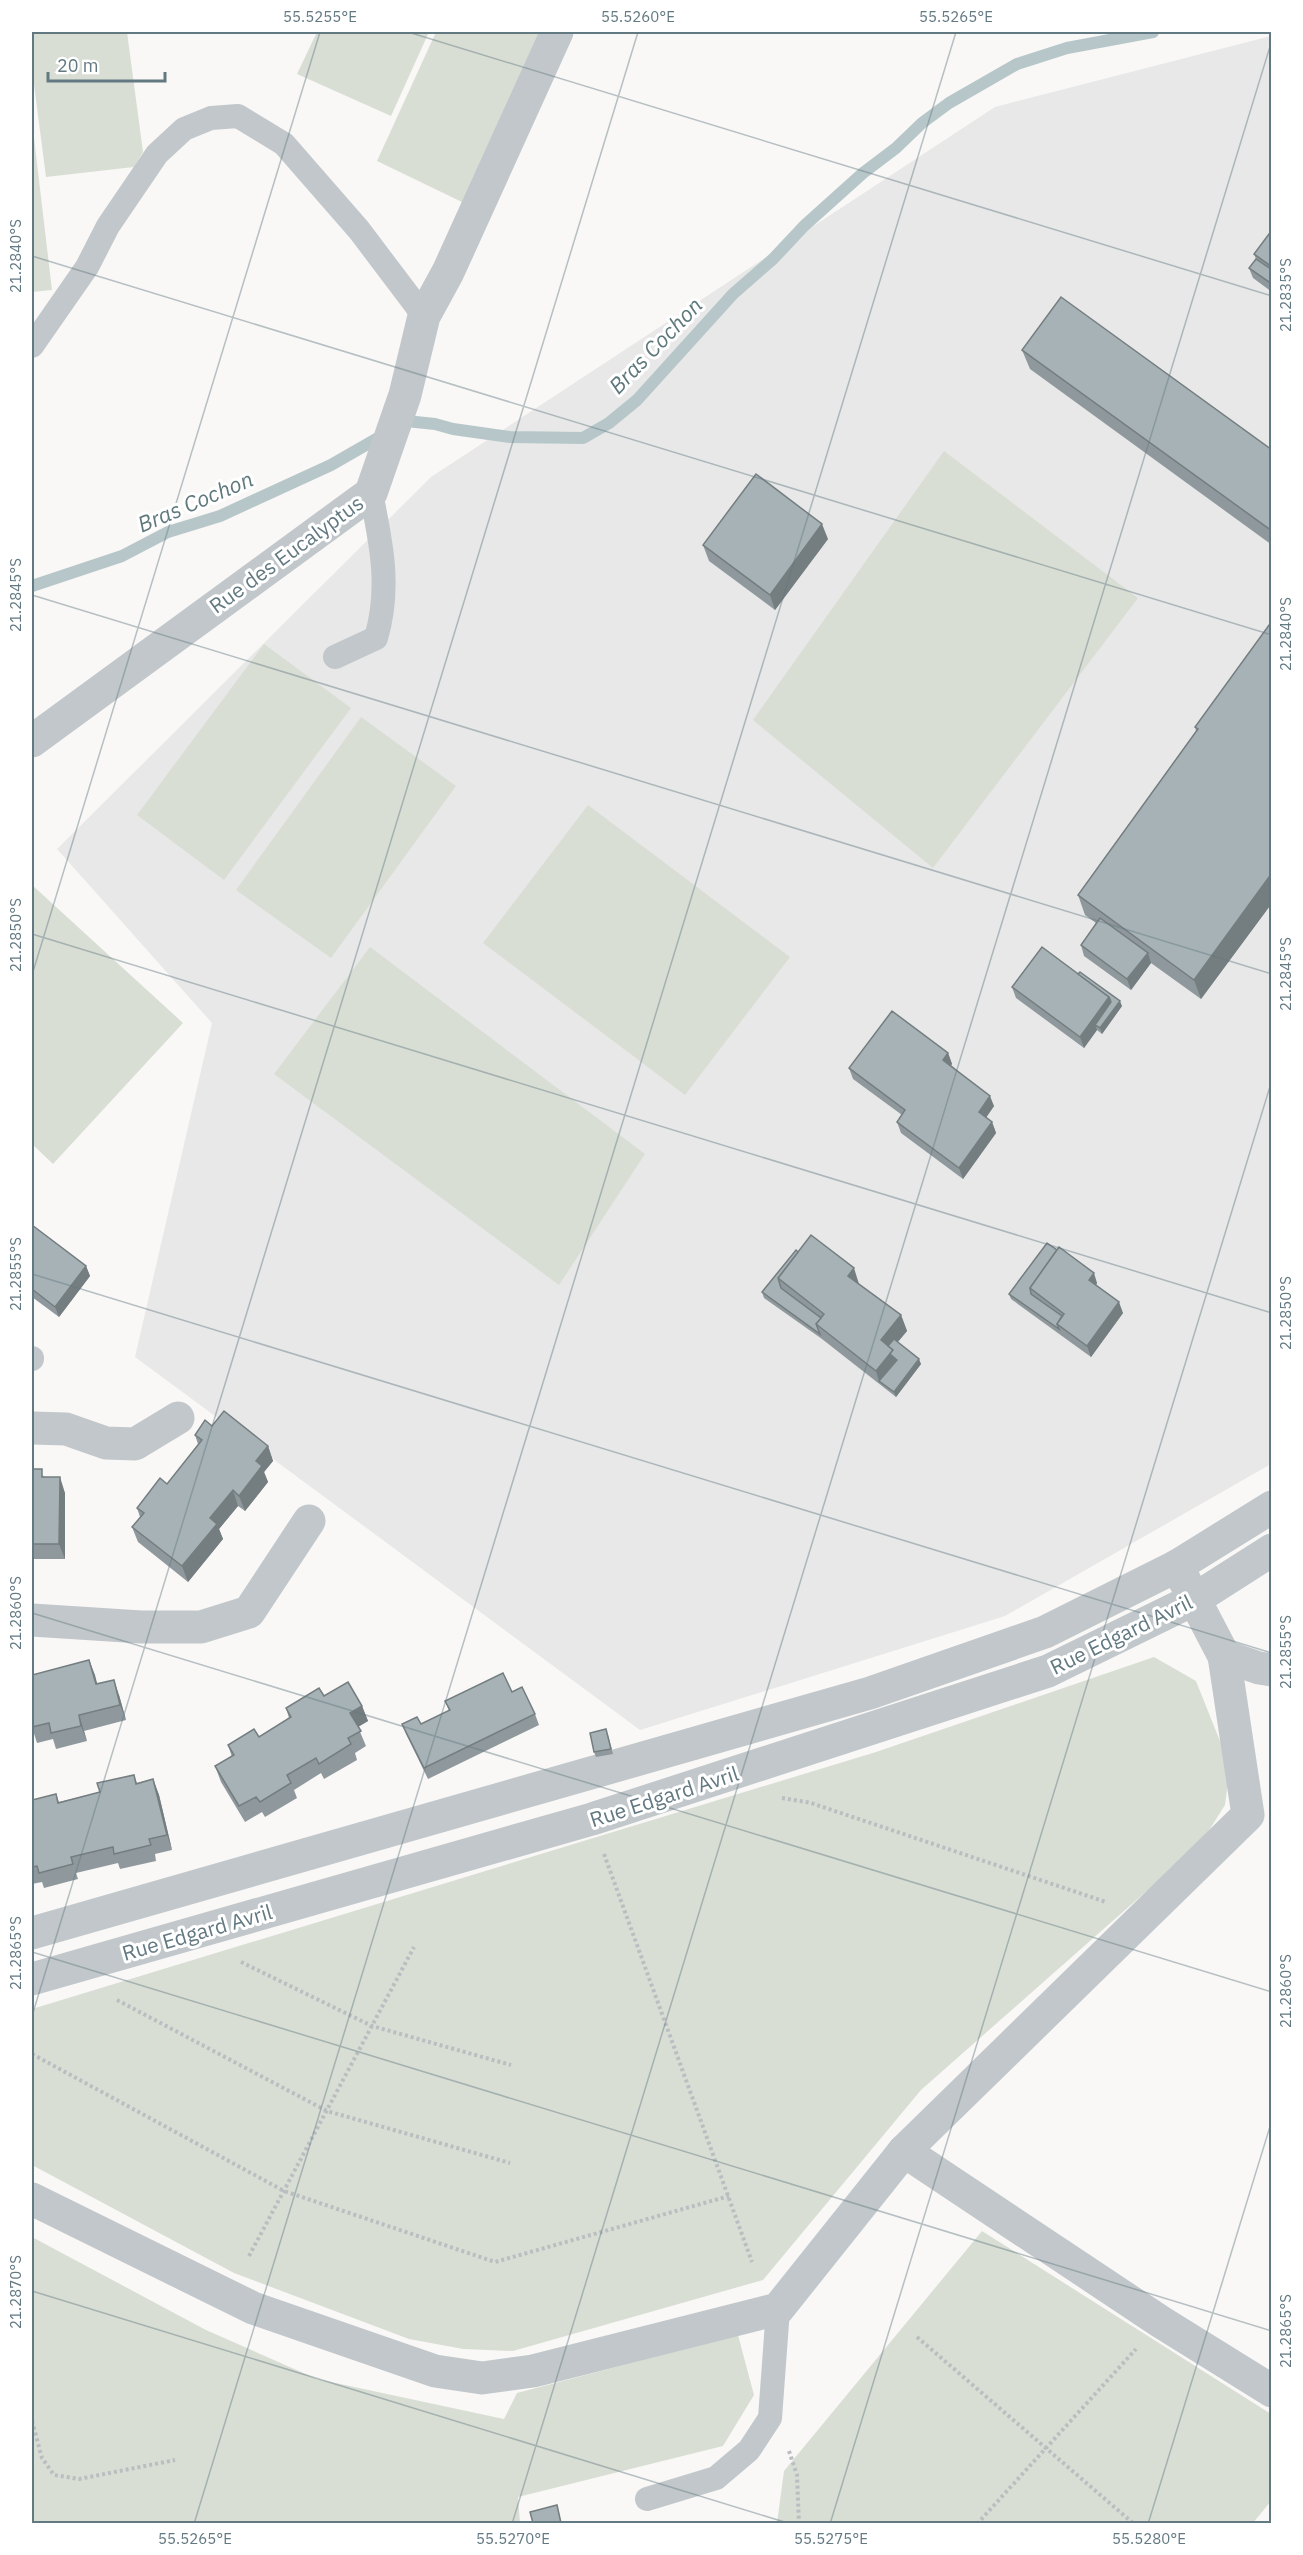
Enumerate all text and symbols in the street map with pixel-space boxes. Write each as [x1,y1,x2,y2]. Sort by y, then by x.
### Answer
text: 55.5255°E [283,7,357,26]
text: 55.5260°E [601,7,675,26]
text: 55.5265°E [919,7,993,26]
scale bar [48,45,165,83]
text: 20 m [57,54,99,77]
text: 21.2840°S [6,219,25,293]
text: 21.2835°S [1276,258,1295,332]
water label: Bras Cochon [602,291,708,399]
water label: Bras Cochon [133,464,257,538]
street label: Rue des Eucalyptus [203,489,369,619]
text: 21.2845°S [6,558,25,632]
text: 21.2840°S [1276,597,1295,671]
text: 21.2850°S [6,898,25,972]
text: 21.2845°S [1276,937,1295,1011]
text: 21.2855°S [6,1237,25,1311]
text: 21.2850°S [1276,1276,1295,1350]
text: 21.2860°S [6,1576,25,1650]
street label: Rue Edgard Avril [1045,1587,1197,1681]
text: 21.2855°S [1276,1615,1295,1689]
street label: Rue Edgard Avril [586,1759,742,1833]
street label: Rue Edgard Avril [119,1897,276,1967]
text: 21.2865°S [6,1916,25,1990]
text: 21.2860°S [1276,1954,1295,2028]
text: 21.2870°S [6,2255,25,2329]
text: 21.2865°S [1276,2294,1295,2368]
text: 55.5265°E [158,2529,232,2548]
text: 55.5270°E [476,2529,550,2548]
text: 55.5275°E [794,2529,868,2548]
text: 55.5280°E [1112,2529,1186,2548]

